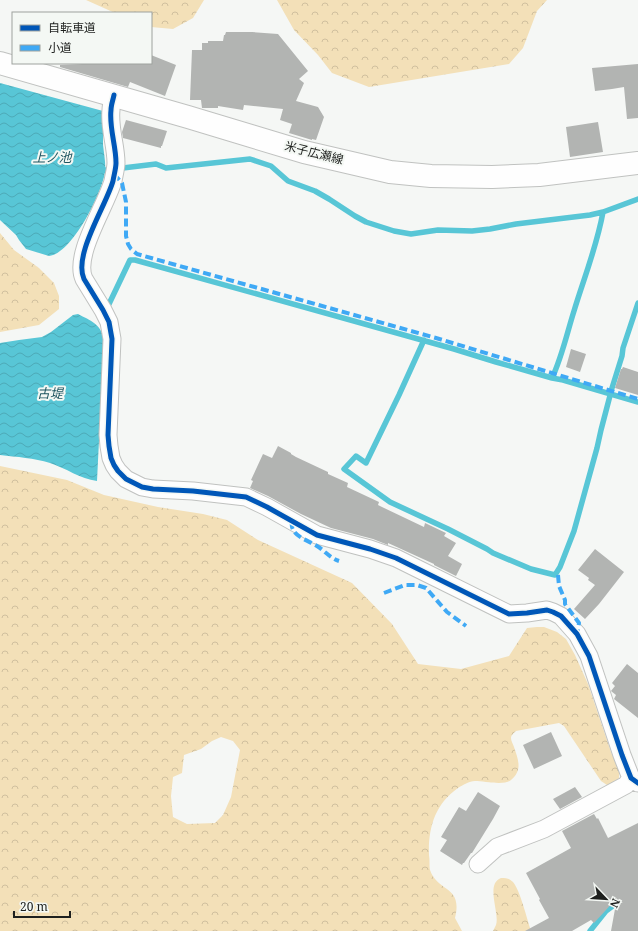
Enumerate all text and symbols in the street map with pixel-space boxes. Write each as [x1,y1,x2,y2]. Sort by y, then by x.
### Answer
legend [12,12,152,64]
text: 自転車道 [48,19,96,36]
text: 小道 [48,39,72,56]
street label: 米子広瀬線 [283,137,345,168]
water label: 上ノ池 [32,148,73,166]
water label: 古堤 [37,384,65,402]
north arrow [586,879,626,919]
scale bar [14,893,70,919]
text: N [607,896,624,911]
text: 20 m [20,898,48,915]

